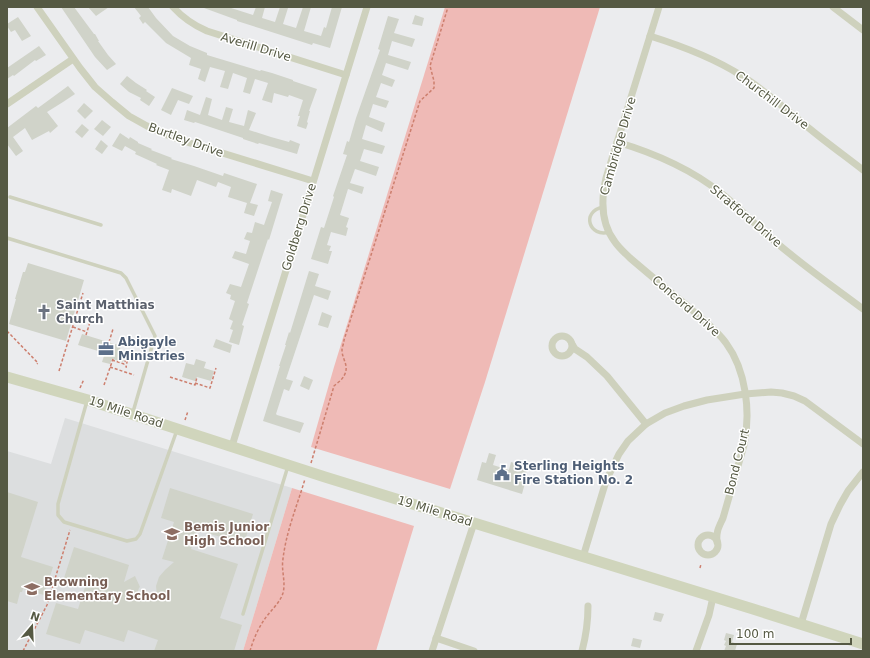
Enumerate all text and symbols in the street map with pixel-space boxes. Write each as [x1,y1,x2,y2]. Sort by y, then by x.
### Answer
street label: Averill Drive [219,30,293,64]
street label: Churchill Drive [733,68,811,132]
street label: Cambridge Drive [597,95,639,197]
street label: Burtley Drive [146,120,226,160]
street label: Goldberg Drive [279,182,319,272]
street label: Stratford Drive [707,182,785,250]
street label: Concord Drive [649,273,723,339]
place label: Saint Matthias Church [56,298,155,326]
church icon: Saint Matthias Church [35,303,53,321]
place label: Abigayle Ministries [118,335,185,363]
office icon: Abigayle Ministries [97,340,115,358]
street label: 19 Mile Road [87,393,165,431]
street label: Bond Court [722,427,752,496]
place label: Sterling Heights Fire Station No. 2 [514,459,633,487]
public building icon: Sterling Heights Fire Station No. 2 [493,464,511,482]
street label: 19 Mile Road [396,493,474,529]
place label: Bemis Junior High School [184,520,269,548]
school or university icon: Bemis Junior High School [163,525,181,543]
place label: Browning Elementary School [44,575,170,603]
school or university icon: Browning Elementary School [23,580,41,598]
north arrow [12,606,52,646]
text: N [29,609,42,625]
scale bar [730,620,851,646]
text: 100 m [736,627,774,641]

